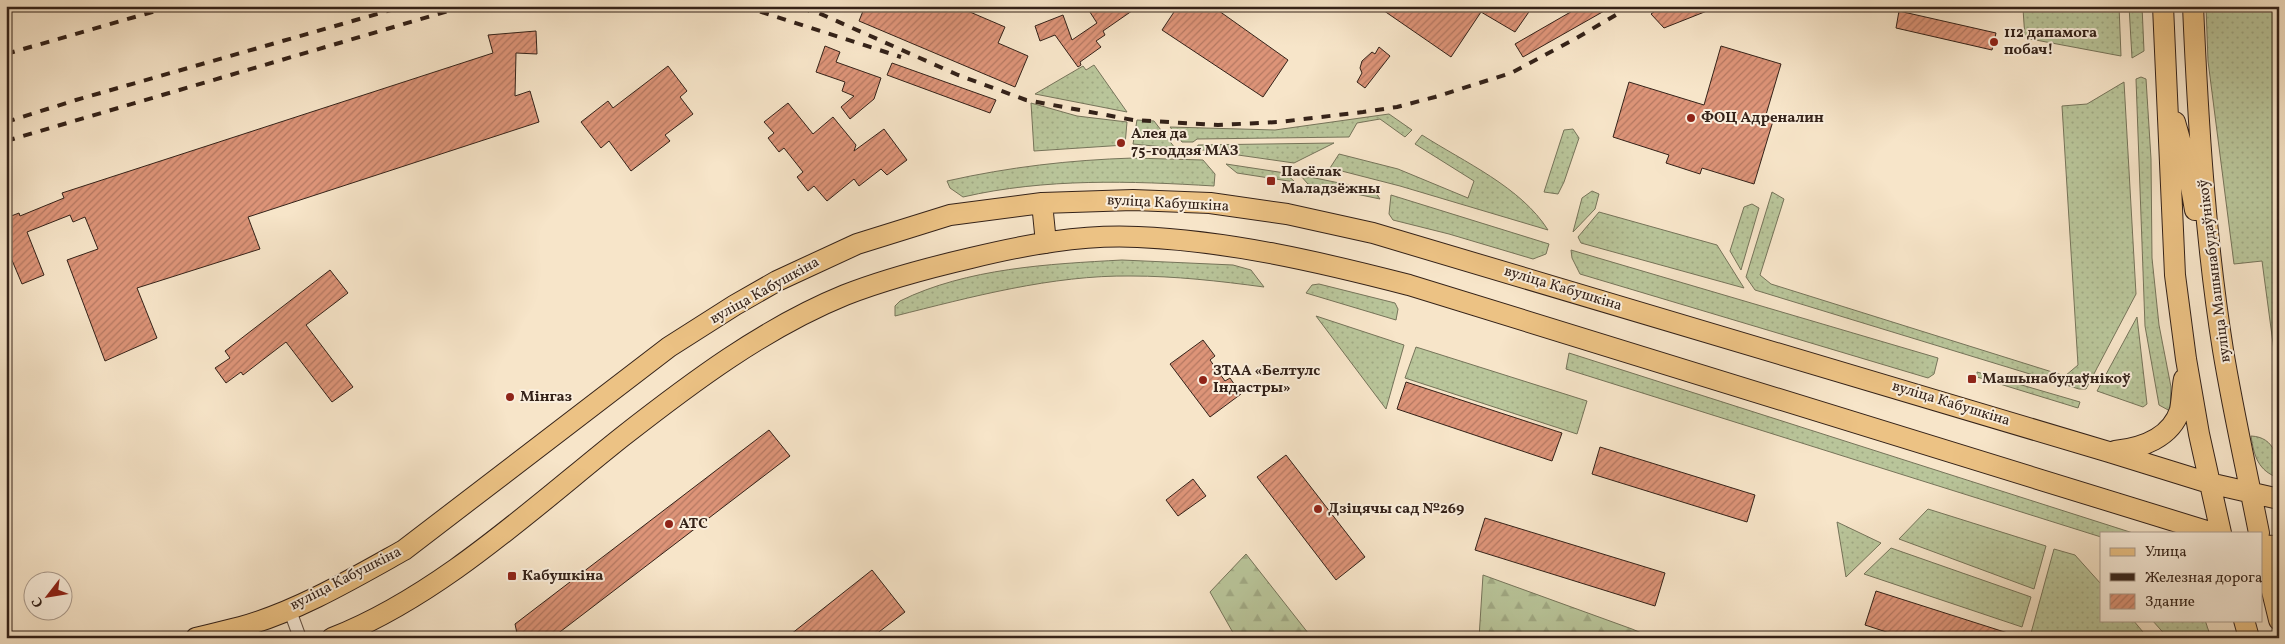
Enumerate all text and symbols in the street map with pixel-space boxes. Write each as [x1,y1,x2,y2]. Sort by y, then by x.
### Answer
place label: 112 дапамога побач! [2004,23,2097,61]
marker: 112 дапамога побач! [1988,36,2000,48]
place label: ФОЦ Адреналин [1701,108,1824,129]
marker: ФОЦ Адреналин [1685,112,1697,124]
place label: Алея да 75-годдзя МАЗ [1131,124,1239,162]
marker: Алея да 75-годдзя МАЗ [1115,137,1127,149]
place label: Пасёлак Маладзёжны [1281,162,1381,200]
marker: Пасёлак Маладзёжны [1265,175,1277,187]
street label: вуліца Машынабудаўнікоў [2193,178,2237,364]
street label: вуліца Кабушкіна [1106,190,1230,218]
street label: вуліца Кабушкіна [706,252,824,330]
street label: вуліца Кабушкіна [1501,261,1625,317]
place label: ЗТАА «Белтулс Iндастры» [1213,361,1320,399]
place label: Машынабудаўнікоў [1982,369,2131,390]
marker: Машынабудаўнікоў [1966,373,1978,385]
marker: ЗТАА «Белтулс Iндастры» [1197,374,1209,386]
street label: вуліца Кабушкіна [1889,376,2013,432]
place label: Мінгаз [520,387,572,408]
marker: Мінгаз [504,391,516,403]
place label: Дзіцячы сад №269 [1328,499,1464,520]
marker: Дзіцячы сад №269 [1312,503,1324,515]
place label: АТС [679,514,708,535]
marker: АТС [663,518,675,530]
legend [2100,532,2262,622]
street label: вуліца Кабушкіна [287,542,405,616]
text: Улица [2145,542,2187,563]
place label: Кабушкіна [522,566,603,587]
text: Железная дорога [2145,568,2262,589]
marker: Кабушкіна [506,570,518,582]
north arrow [22,572,72,622]
text: Здание [2145,592,2195,613]
text: С [28,593,49,611]

